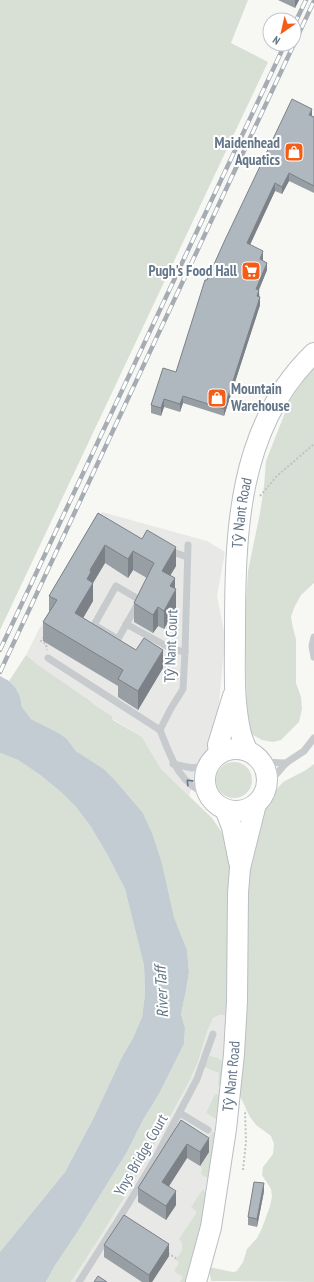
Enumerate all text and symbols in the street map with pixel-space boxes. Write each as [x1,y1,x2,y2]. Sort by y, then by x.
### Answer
north arrow [262,12,302,52]
text: N [270,33,283,48]
place label: Maidenhead Aquatics [215,133,280,169]
shop icon: Maidenhead Aquatics [283,141,305,163]
supermarket icon: Pugh's Food Hall [240,260,262,282]
place label: Pugh's Food Hall [149,261,237,280]
place label: Mountain Warehouse [230,379,290,415]
shop icon: Mountain Warehouse [206,387,228,409]
street label: Tŷ Nant Road [227,476,256,549]
street label: Tŷ Nant Court [160,609,181,683]
one-way arrow [186,779,194,787]
water label: River Taff [149,962,172,1018]
street label: Tŷ Nant Road [218,1041,244,1113]
street label: Ynys Bridge Court [110,1110,172,1199]

